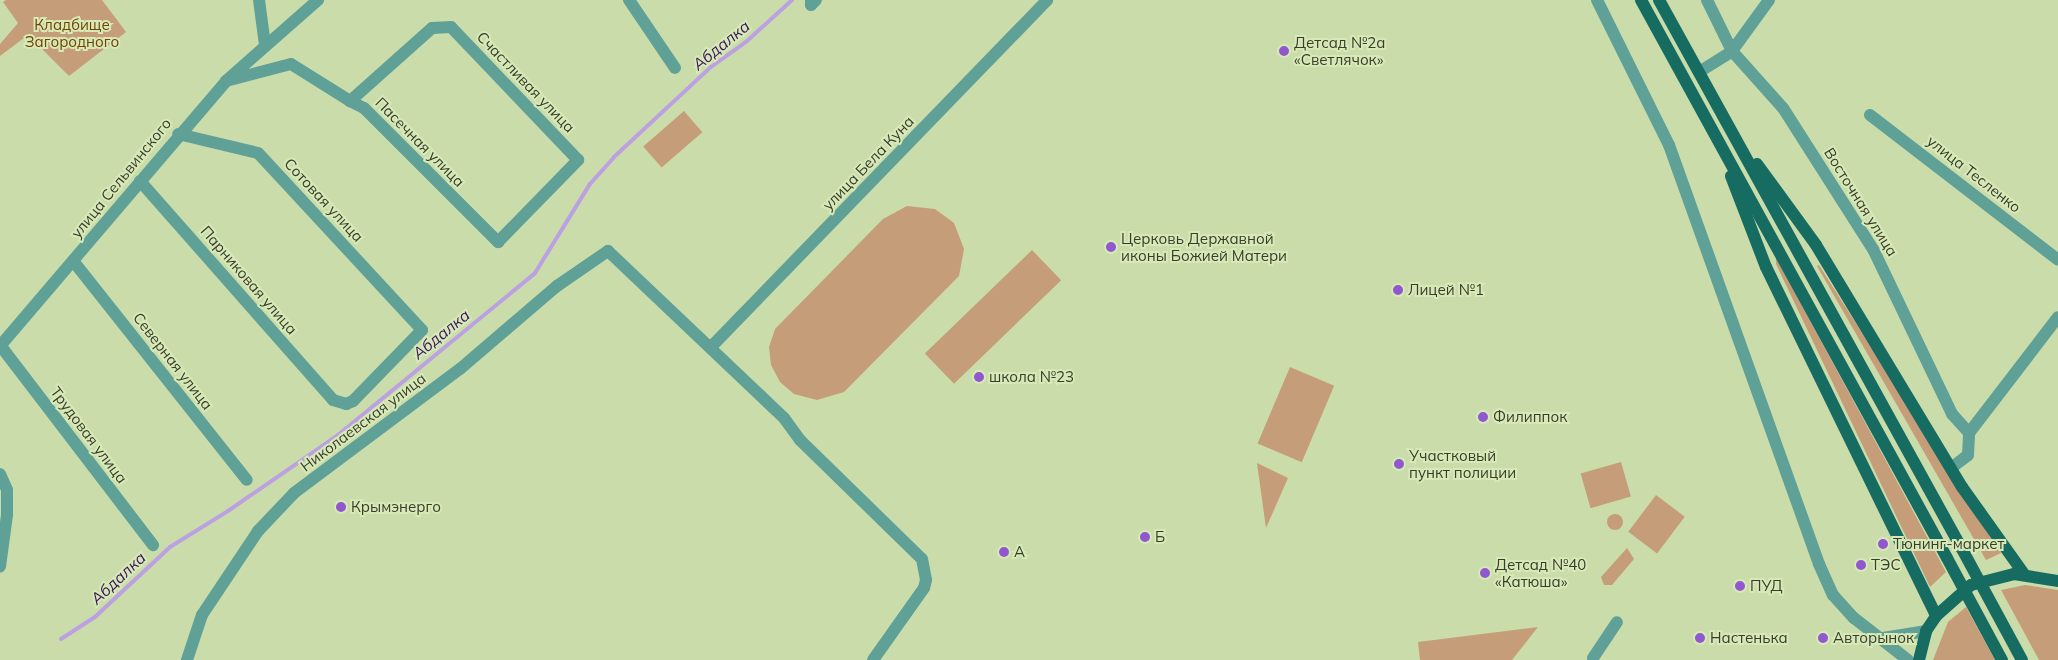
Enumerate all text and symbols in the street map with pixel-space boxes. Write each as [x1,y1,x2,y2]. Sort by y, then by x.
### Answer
park label: Кладбище Загородного [25,15,119,50]
water label: Абдалка [689,16,753,74]
street label: Счастливая улица [473,28,579,136]
place label: Детсад №2а «Светлячок» [1294,33,1385,68]
marker: Детсад №2а «Светлячок» [1278,45,1290,57]
street label: Пасечная улица [372,94,468,190]
street label: улица Бела Куна [819,112,917,214]
street label: улица Сельвинского [67,114,175,242]
street label: улица Тесленко [1923,132,2025,216]
street label: Восточная улица [1820,144,1902,260]
street label: Сотовая улица [281,154,367,246]
street label: Парниковая улица [197,222,301,338]
place label: Церковь Державной иконы Божией Матери [1121,229,1287,264]
marker: Церковь Державной иконы Божией Матери [1105,241,1117,253]
place label: Лицей №1 [1408,281,1484,299]
marker: Лицей №1 [1392,284,1404,296]
water label: Абдалка [409,305,473,363]
street label: Северная улица [130,309,216,413]
place label: школа №23 [989,368,1074,386]
street label: Николаевская улица [297,369,429,475]
marker: школа №23 [973,371,985,383]
street label: Трудовая улица [47,383,131,487]
place label: Филиппок [1493,408,1567,426]
marker: Филиппок [1477,411,1489,423]
place label: Участковый пункт полиции [1409,446,1516,481]
marker: Участковый пункт полиции [1393,458,1405,470]
place label: Крымэнерго [351,498,441,516]
marker: Крымэнерго [335,501,347,513]
place label: Б [1155,528,1165,546]
marker: Б [1139,531,1151,543]
place label: Тюнинг-маркет [1893,535,2004,553]
marker: Тюнинг-маркет [1877,538,1889,550]
place label: А [1014,543,1025,561]
marker: А [998,546,1010,558]
water label: Абдалка [87,548,149,608]
place label: Детсад №40 «Катюша» [1495,555,1586,590]
place label: ТЭС [1871,556,1901,574]
marker: ТЭС [1855,559,1867,571]
marker: Детсад №40 «Катюша» [1479,567,1491,579]
place label: ПУД [1750,577,1783,595]
marker: ПУД [1734,580,1746,592]
place label: Настенька [1710,629,1788,647]
place label: Авторынок [1833,629,1914,647]
marker: Настенька [1694,632,1706,644]
marker: Авторынок [1817,632,1829,644]

